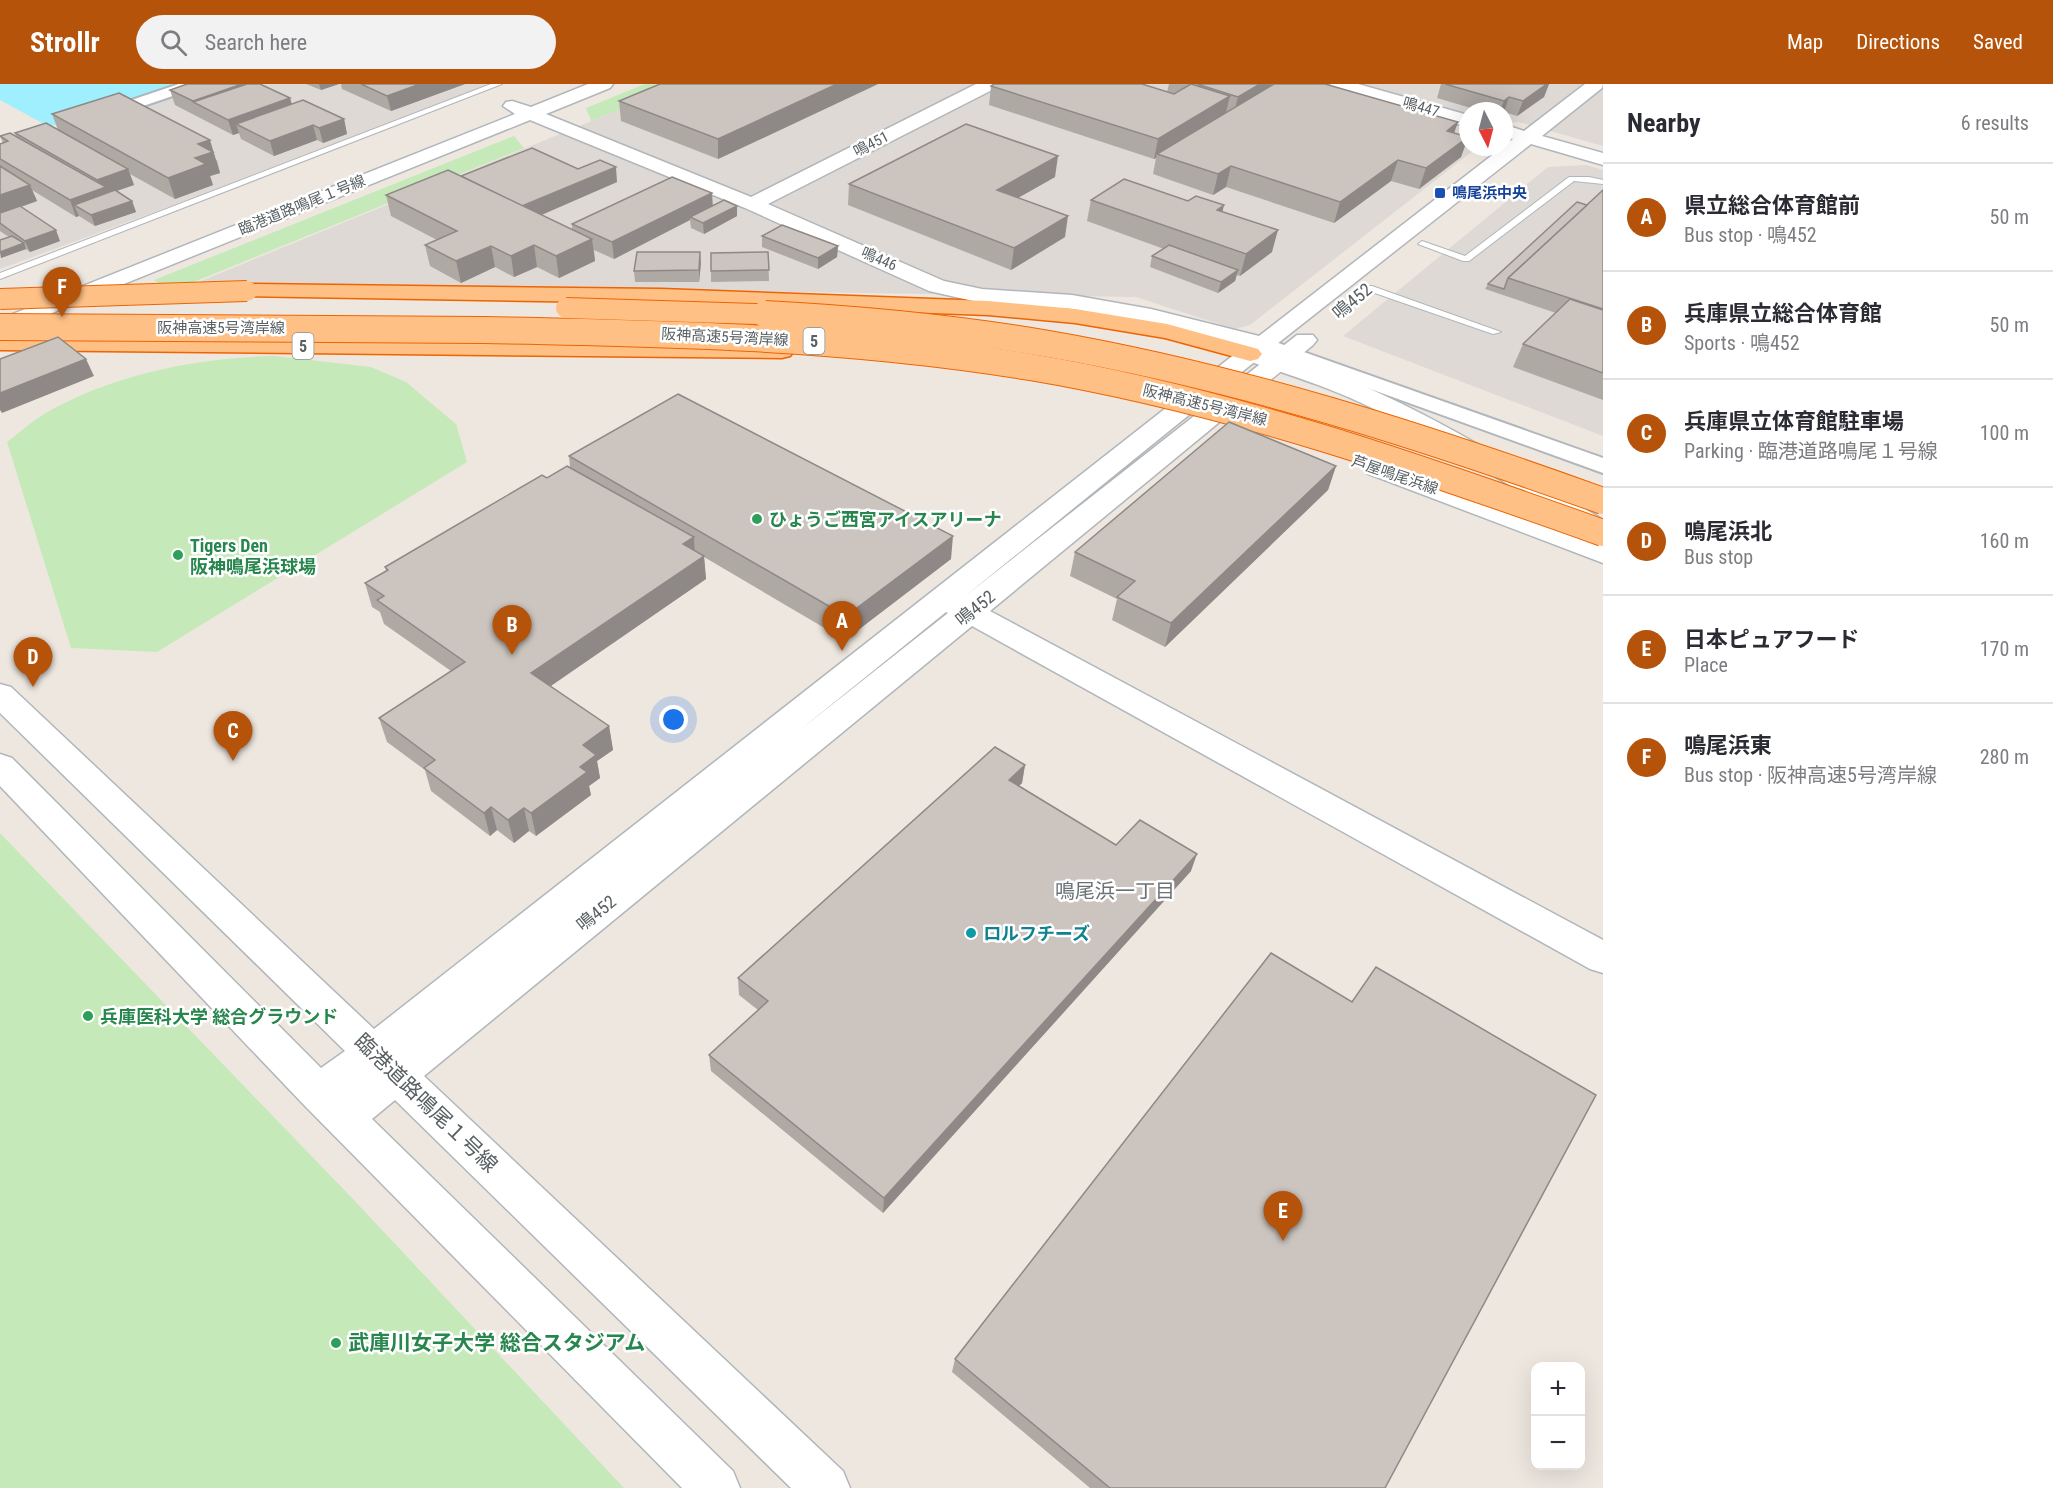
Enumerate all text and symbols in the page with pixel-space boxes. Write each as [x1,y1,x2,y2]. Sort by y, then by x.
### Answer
search box [136,15,556,69]
text: Strollr [30,26,100,59]
icon: search [157,26,190,59]
text: Search here [205,30,307,55]
text: Map [1787,30,1823,54]
text: Directions [1856,30,1940,54]
text: Saved [1973,30,2023,54]
street label: 鳴447 [1401,93,1441,121]
north arrow [1459,102,1513,156]
text: Nearby [1627,108,1701,138]
text: 6 results [1961,111,2029,135]
street label: 鳴451 [850,128,892,160]
street label: 臨港道路鳴尾１号線 [236,171,368,239]
place label: 鳴尾浜中央 [1452,184,1527,202]
marker: 鳴尾浜中央 [1433,186,1447,200]
text: 県立総合体育館前 [1684,193,1860,218]
text: A [1641,205,1652,229]
text: 50 m [1990,205,2029,229]
text: Bus stop · 鳴452 [1684,223,1817,247]
street label: 鳴446 [858,243,900,275]
pin: F [42,268,82,317]
street label: 鳴452 [1328,279,1376,323]
text: 兵庫県立総合体育館 [1684,301,1882,326]
text: B [1641,313,1652,337]
text: 50 m [1990,313,2029,337]
street label: 阪神高速5号湾岸線 [157,319,285,337]
street label: 阪神高速5号湾岸線 [661,325,789,349]
road number: 5 [804,328,824,354]
text: Sports · 鳴452 [1684,331,1800,355]
road number: 5 [292,333,314,359]
street label: 阪神高速5号湾岸線 [1141,381,1269,429]
text: 兵庫県立体育館駐車場 [1684,409,1904,434]
text: C [1641,421,1652,445]
text: 100 m [1980,421,2029,445]
text: Parking · 臨港道路鳴尾１号線 [1684,439,1938,463]
street label: 芦屋鳴尾浜線 [1350,452,1440,498]
place label: ひょうご西宮アイスアリーナ [769,509,1002,530]
marker: ひょうご西宮アイスアリーナ [750,512,764,526]
text: 鳴尾浜北 [1684,519,1772,544]
text: D [1641,529,1652,553]
text: 160 m [1980,529,2029,553]
place label: Tigers Den 阪神鳴尾浜球場 [190,535,316,577]
text: Bus stop [1684,545,1753,569]
marker: Tigers Den 阪神鳴尾浜球場 [171,548,185,562]
street label: 鳴452 [951,586,999,630]
pin: A [822,602,862,651]
pin: B [492,606,532,655]
text: 日本ピュアフード [1684,627,1860,652]
text: E [1642,637,1651,661]
text: 170 m [1980,637,2029,661]
pin: D [14,638,52,687]
text: Place [1684,653,1728,677]
your location [659,705,688,734]
pin: C [214,712,252,761]
text: 鳴尾浜東 [1684,733,1772,758]
text: F [1642,745,1651,769]
text: 280 m [1980,745,2029,769]
text: Bus stop · 阪神高速5号湾岸線 [1684,763,1937,787]
district label: 鳴尾浜一丁目 [1055,879,1175,903]
street label: 鳴452 [572,891,620,935]
place label: ロルフチーズ [983,923,1090,944]
marker: ロルフチーズ [964,926,978,940]
place label: 兵庫医科大学 総合グラウンド [100,1006,338,1027]
marker: 兵庫医科大学 総合グラウンド [81,1009,95,1023]
street label: 臨港道路鳴尾１号線 [350,1029,502,1177]
pin: E [1264,1192,1302,1241]
place label: 武庫川女子大学 総合スタジアム [348,1331,645,1355]
marker: 武庫川女子大学 総合スタジアム [329,1336,343,1350]
map controls [1531,1362,1585,1470]
button: + [1531,1362,1585,1416]
button: − [1531,1416,1585,1470]

